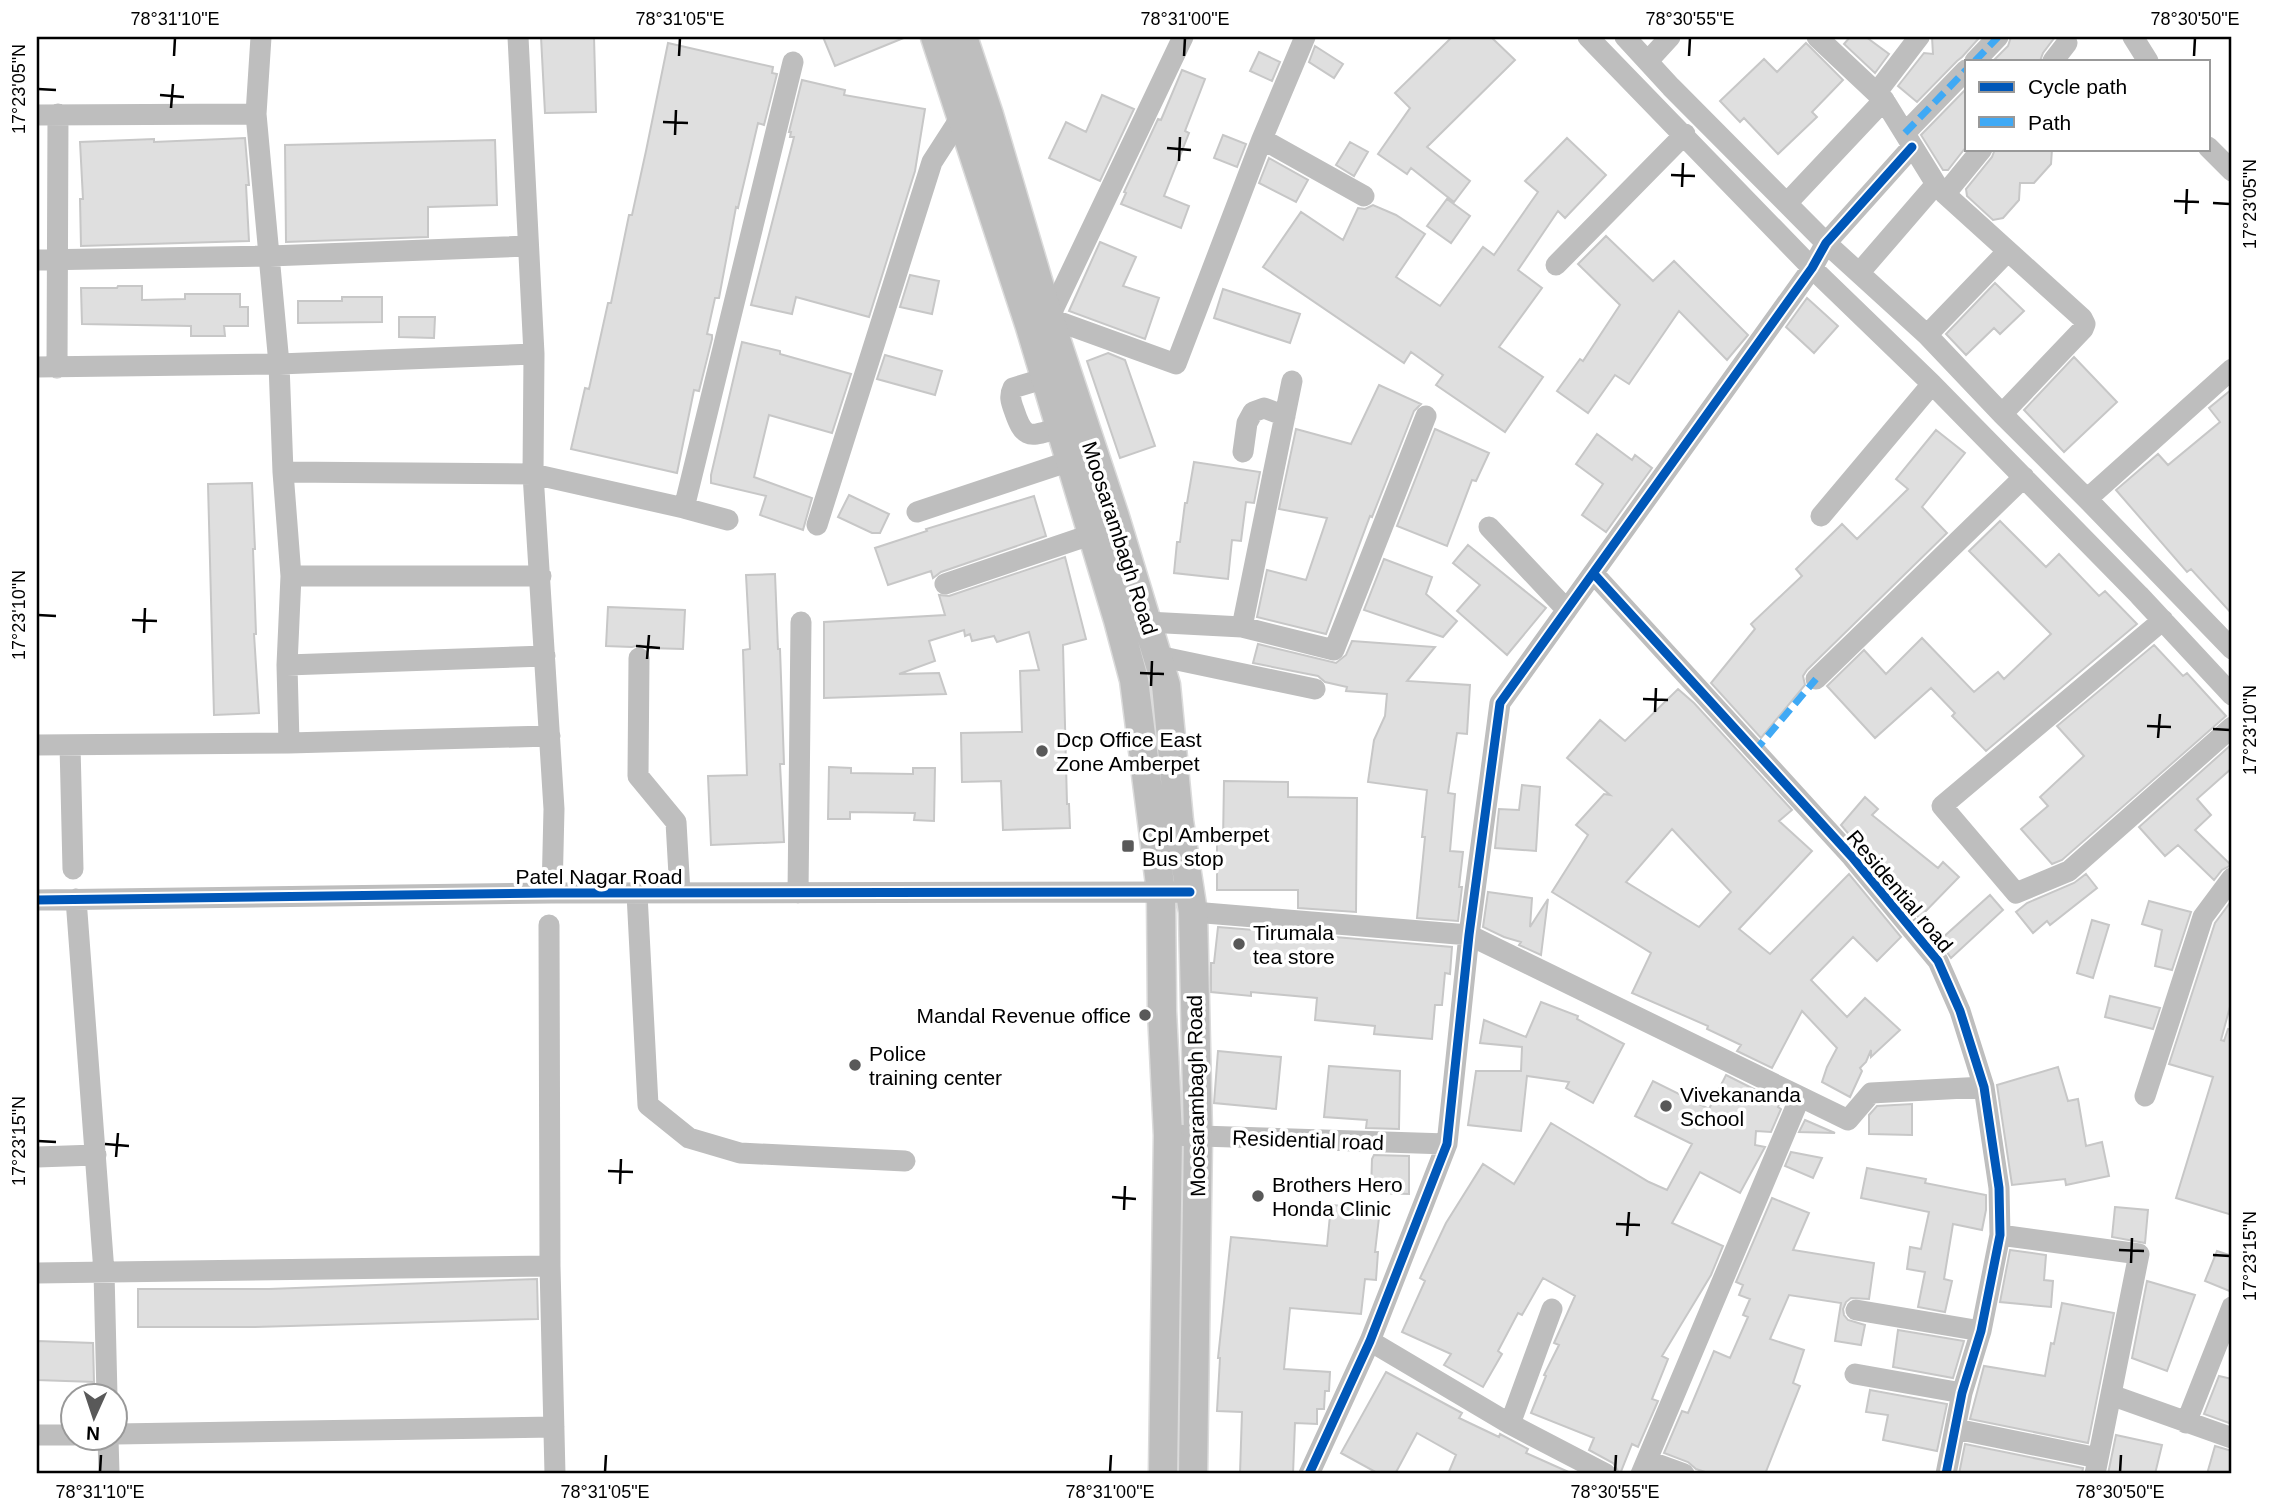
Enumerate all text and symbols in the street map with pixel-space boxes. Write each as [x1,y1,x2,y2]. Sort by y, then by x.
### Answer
text: 78°31'10"E [130,9,220,29]
text: 78°31'05"E [635,9,725,29]
text: 78°31'00"E [1140,9,1230,29]
text: 78°30'55"E [1645,9,1735,29]
text: 78°30'50"E [2150,9,2240,29]
text: 17°23'05"N [9,44,29,134]
legend [1965,60,2210,150]
text: Cycle path [2028,75,2127,98]
text: Path [2028,111,2071,134]
text: 17°23'05"N [2240,159,2260,249]
street label: Moosarambagh Road [1078,438,1162,638]
text: 17°23'10"N [9,570,29,660]
text: 17°23'10"N [2240,685,2260,775]
place label: Dcp Office East Zone Amberpet [1056,728,1202,775]
marker: Dcp Office East Zone Amberpet [1034,743,1050,759]
place label: Cpl Amberpet Bus stop [1142,823,1269,870]
street label: Residential road [1842,825,1958,957]
marker: Cpl Amberpet Bus stop [1120,838,1136,854]
street label: Patel Nagar Road [516,865,682,888]
place label: Tirumala tea store [1253,921,1335,968]
marker: Tirumala tea store [1231,936,1247,952]
street label: Moosarambagh Road [1183,995,1209,1197]
place label: Mandal Revenue office [917,1004,1131,1027]
marker: Mandal Revenue office [1137,1007,1153,1023]
place label: Police training center [869,1042,1002,1089]
marker: Police training center [847,1057,863,1073]
place label: Vivekananda School [1680,1083,1801,1130]
text: 17°23'15"N [9,1096,29,1186]
marker: Vivekananda School [1658,1098,1674,1114]
street label: Residential road [1232,1126,1384,1154]
place label: Brothers Hero Honda Clinic [1272,1173,1403,1220]
marker: Brothers Hero Honda Clinic [1250,1188,1266,1204]
text: 17°23'15"N [2240,1211,2260,1301]
north arrow [60,1382,130,1452]
text: N [86,1423,101,1444]
text: 78°31'10"E [55,1482,145,1502]
text: 78°31'05"E [560,1482,650,1502]
text: 78°31'00"E [1065,1482,1155,1502]
text: 78°30'55"E [1570,1482,1660,1502]
text: 78°30'50"E [2075,1482,2165,1502]

